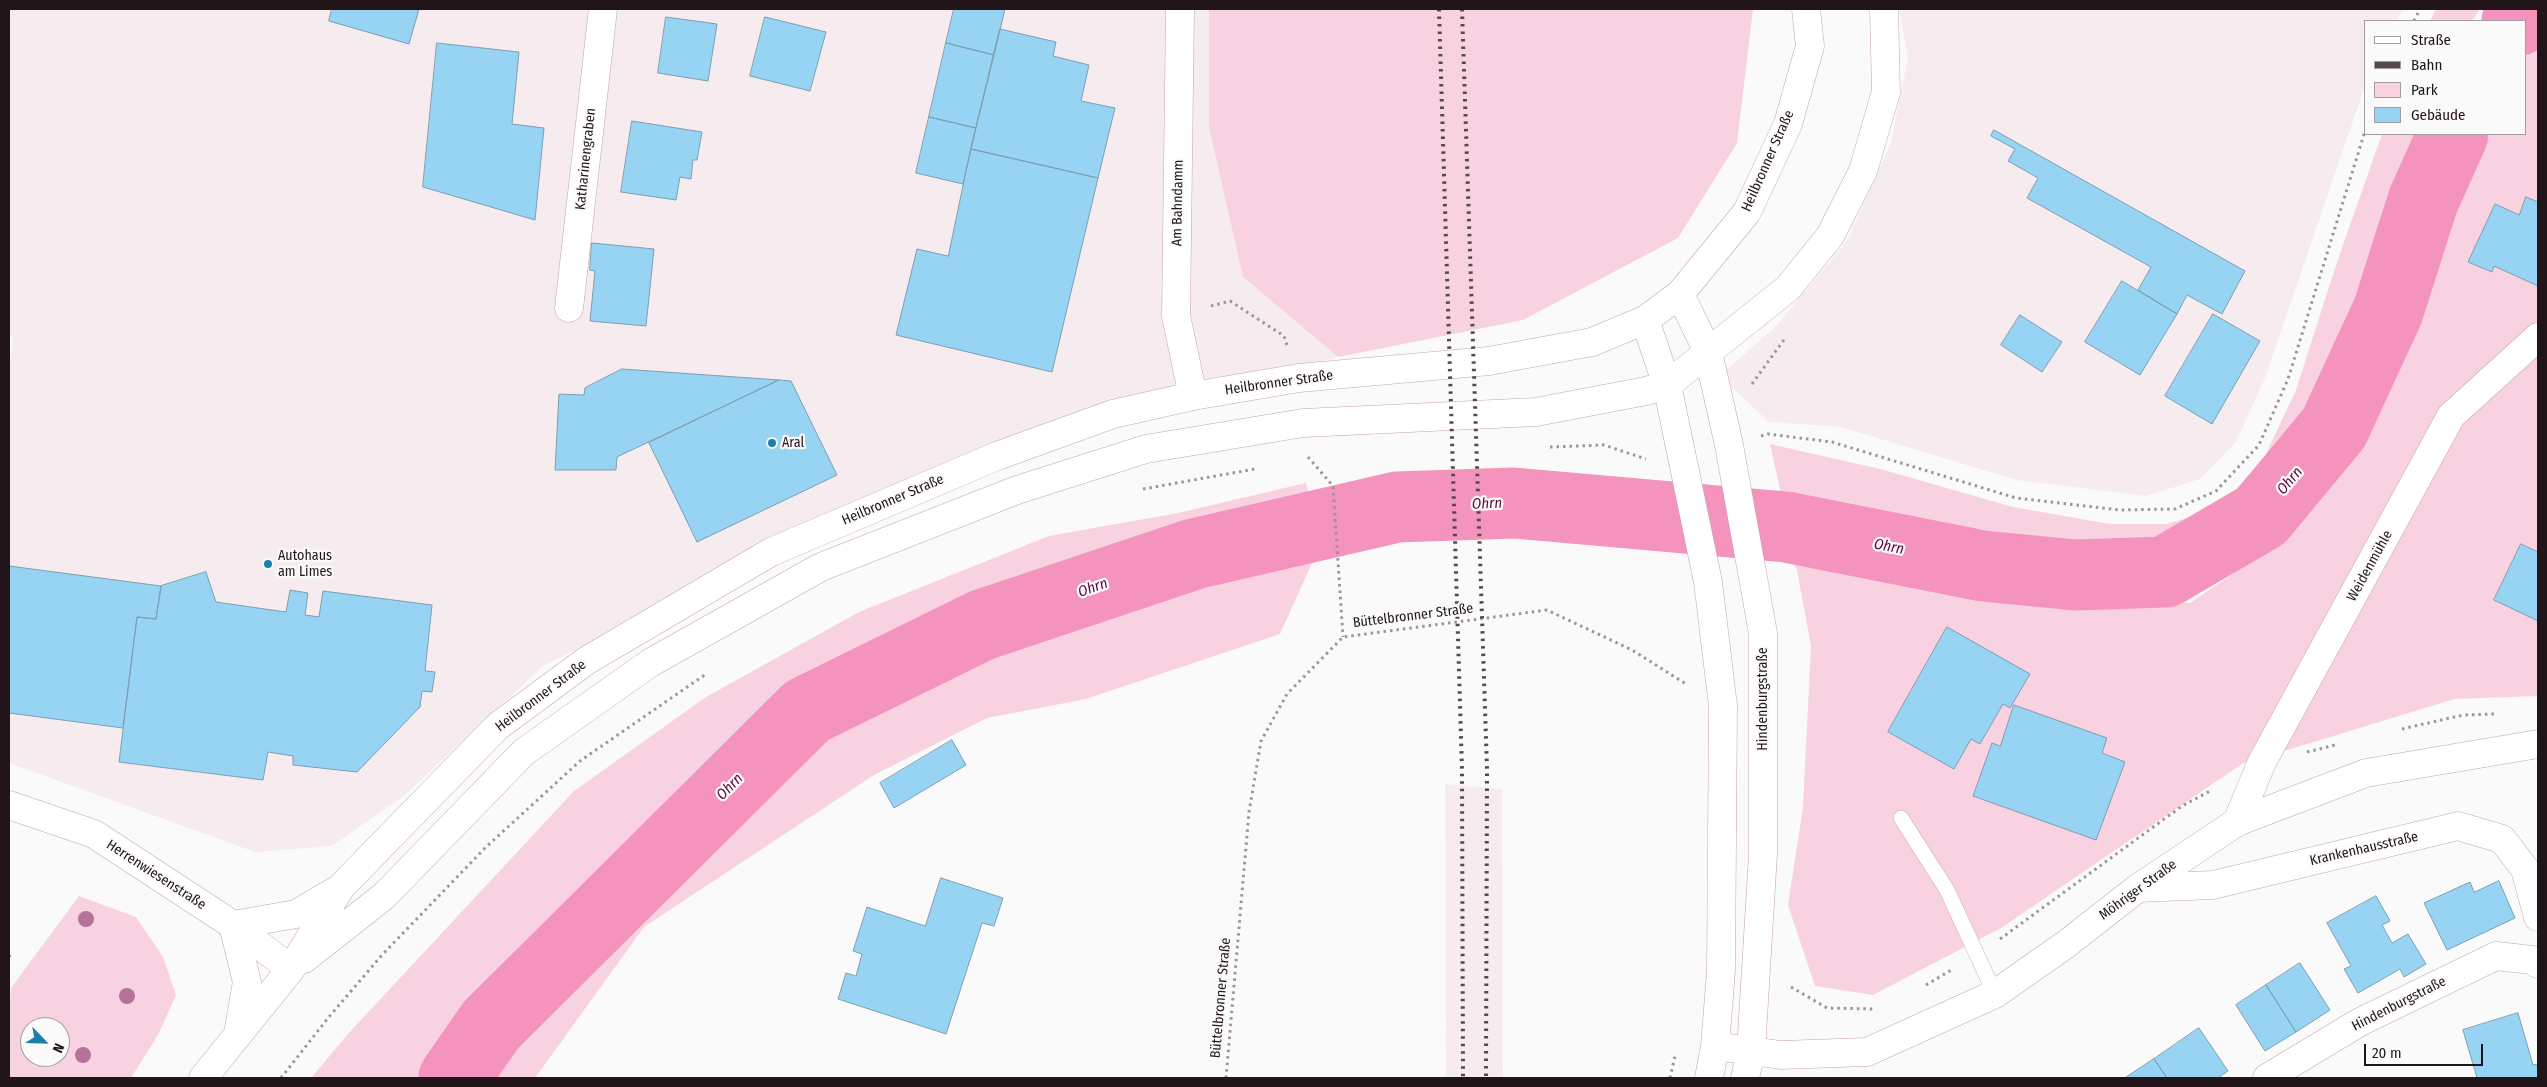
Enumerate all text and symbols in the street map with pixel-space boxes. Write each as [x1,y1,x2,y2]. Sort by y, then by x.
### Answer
legend [2364,20,2527,135]
text: Straße [2411,31,2451,49]
text: Bahn [2411,56,2442,74]
text: Park [2411,81,2438,99]
text: Gebäude [2411,106,2466,124]
street label: Katharinengraben [572,107,600,211]
street label: Heilbronner Straße [1738,108,1798,214]
street label: Am Bahndamm [1169,160,1187,246]
street label: Heilbronner Straße [1224,367,1334,399]
place label: Aral [782,435,804,451]
marker: Aral [766,437,778,449]
water label: Ohrn [2273,464,2307,498]
street label: Heilbronner Straße [840,471,946,529]
water label: Ohrn [1472,494,1502,514]
street label: Weidenmühle [2344,528,2396,604]
water label: Ohrn [1872,535,1906,559]
place label: Autohaus am Limes [278,548,332,580]
marker: Autohaus am Limes [262,558,274,570]
water label: Ohrn [1076,575,1110,601]
street label: Büttelbronner Straße [1352,600,1474,632]
street label: Hindenburgstraße [1755,647,1771,751]
street label: Heilbronner Straße [492,656,590,736]
water label: Ohrn [713,770,747,804]
street label: Krankenhausstraße [2308,828,2420,870]
street label: Herrenwiesenstraße [103,837,209,913]
street label: Möhriger Straße [2096,856,2180,924]
street label: Büttelbronner Straße [1207,937,1235,1059]
street label: Hindenburgstraße [2349,973,2449,1035]
north arrow [20,1017,70,1067]
scale bar [2367,1034,2486,1066]
text: N [49,1041,68,1055]
text: 20 m [2372,1044,2402,1062]

